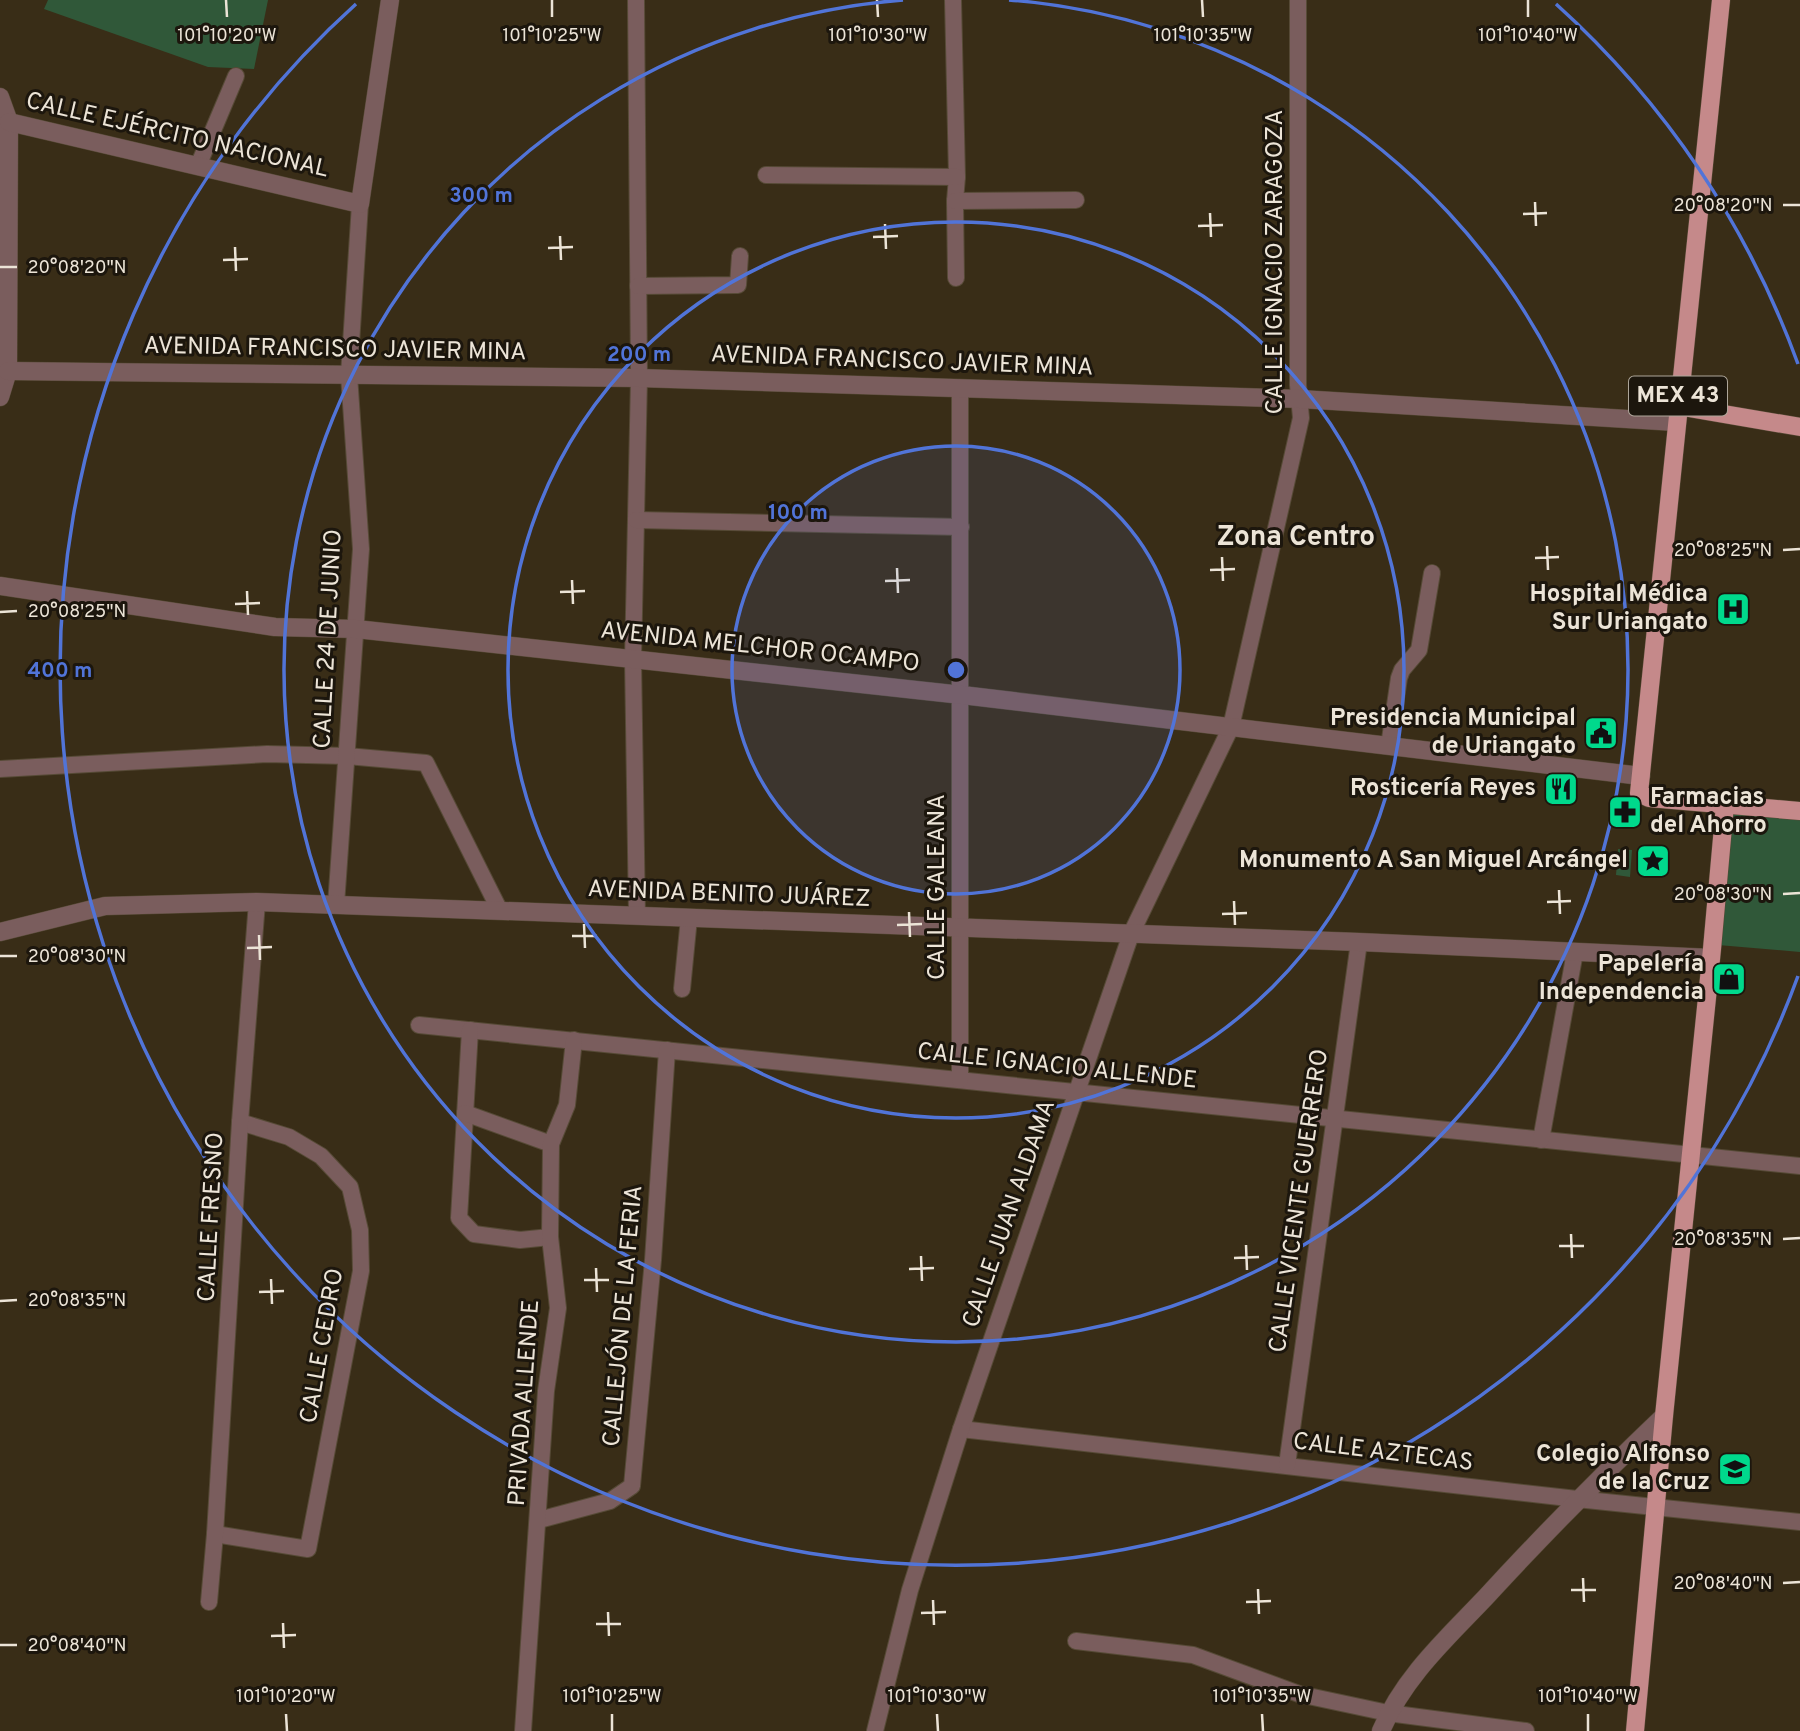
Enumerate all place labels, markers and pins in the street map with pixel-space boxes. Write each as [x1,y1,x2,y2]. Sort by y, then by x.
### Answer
place label: Hospital Médica Sur Uriangato [1530,580,1708,638]
hospital icon: Hospital Médica Sur Uriangato [1714,590,1752,628]
centre of rings [944,658,968,682]
place label: Presidencia Municipal de Uriangato [1330,704,1576,762]
public building icon: Presidencia Municipal de Uriangato [1582,714,1620,752]
restaurant icon: Rosticería Reyes [1542,770,1580,808]
place label: Rosticería Reyes [1350,774,1536,804]
place label: Farmacias del Ahorro [1650,783,1767,841]
pharmacy icon: Farmacias del Ahorro [1606,793,1644,831]
place icon: Monumento A San Miguel Arcángel [1634,842,1672,880]
place label: Monumento A San Miguel Arcángel [1239,846,1628,876]
place label: Papelería Independencia [1539,950,1704,1008]
shop icon: Papelería Independencia [1710,960,1748,998]
place label: Colegio Alfonso de la Cruz [1536,1440,1710,1498]
school or university icon: Colegio Alfonso de la Cruz [1716,1450,1754,1488]

